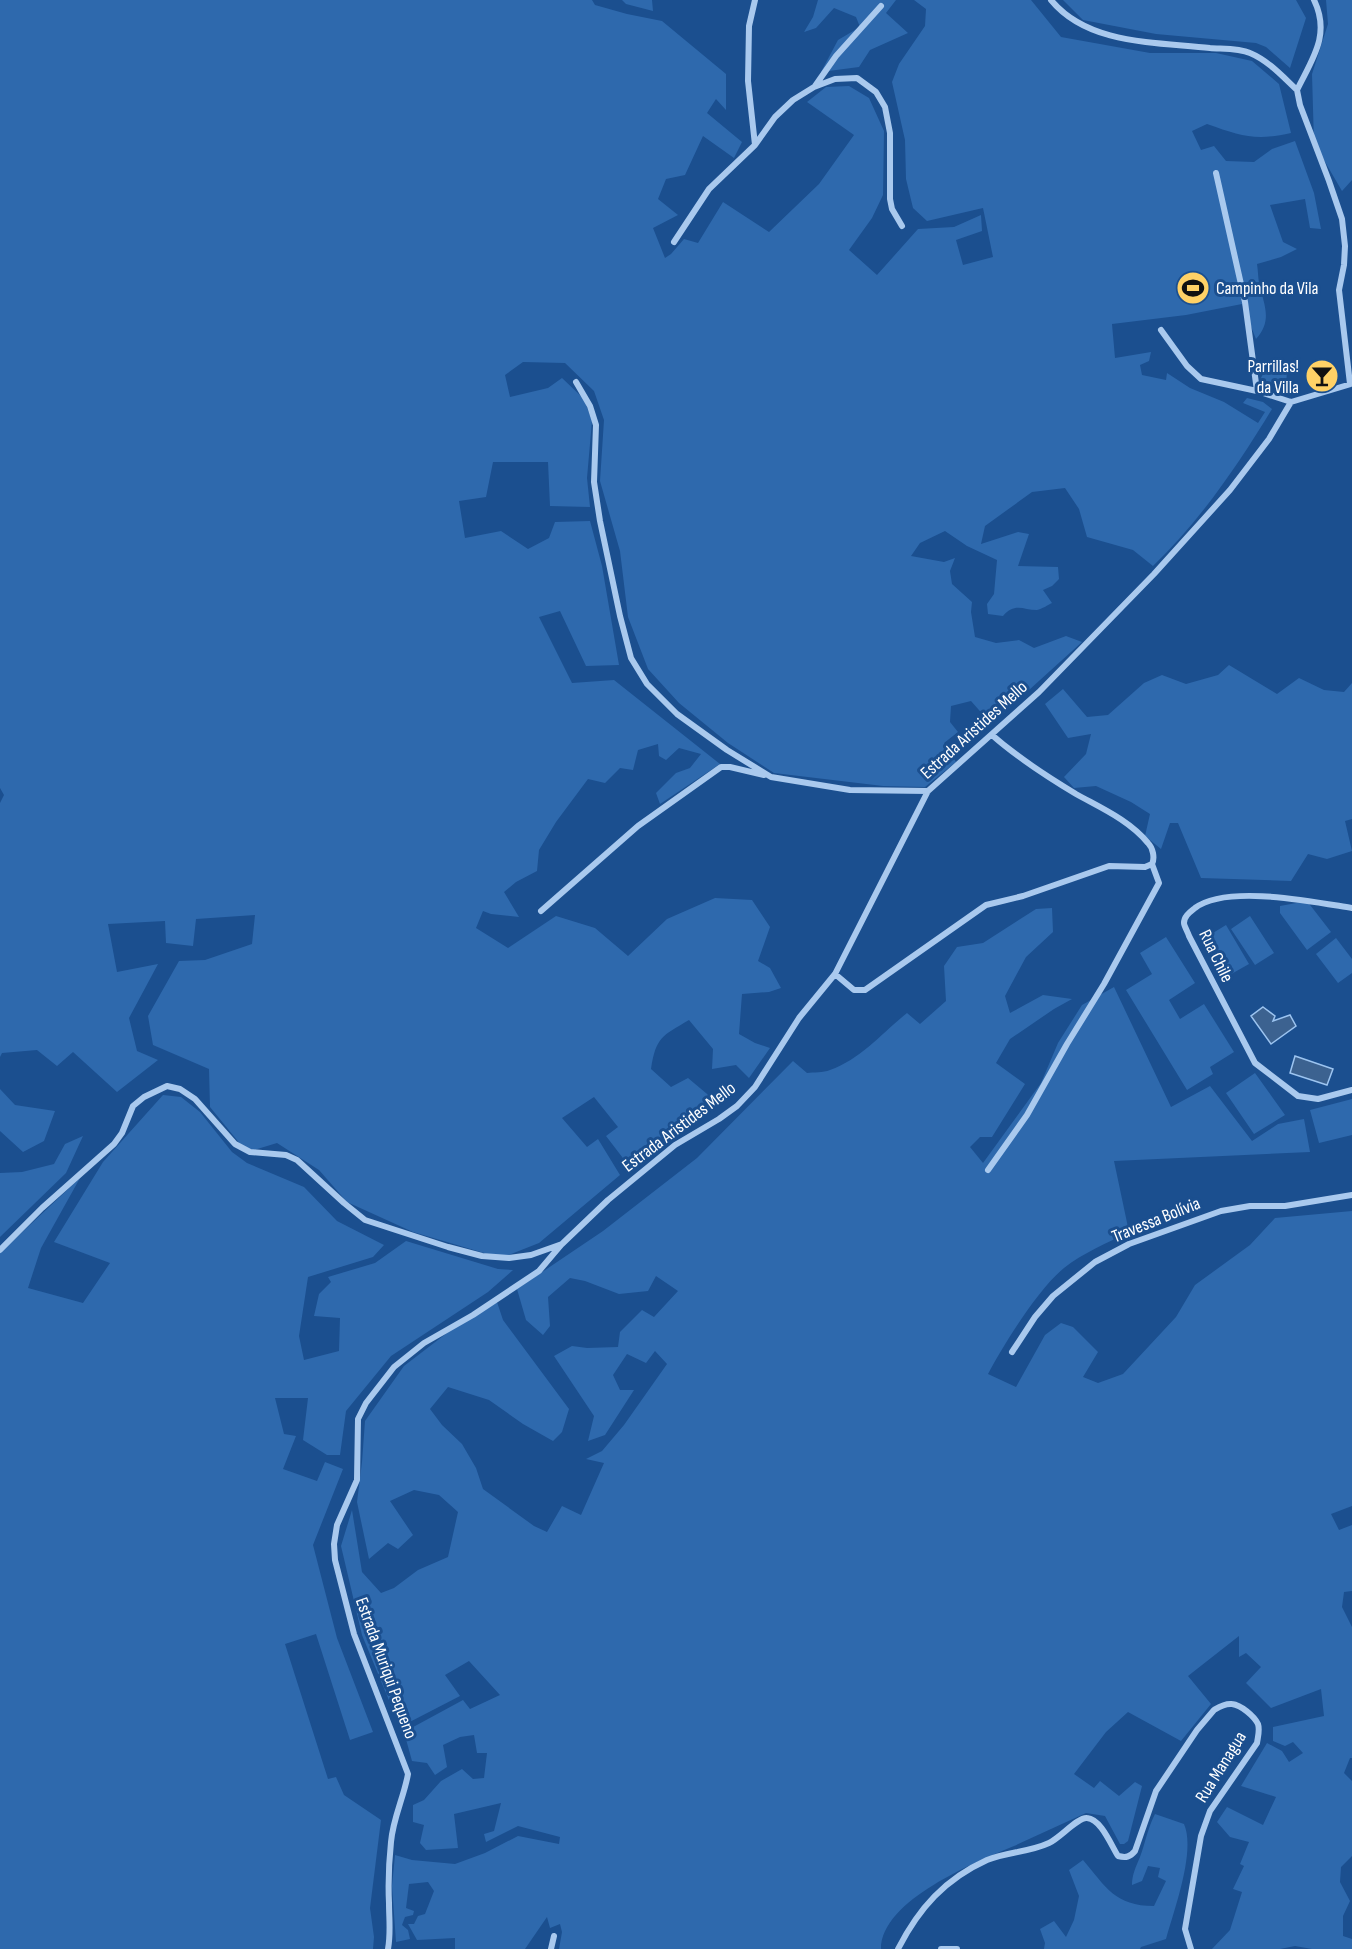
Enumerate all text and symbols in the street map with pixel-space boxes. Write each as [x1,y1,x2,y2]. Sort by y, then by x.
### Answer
sports icon: Campinho da Vila [1175,270,1211,306]
place label: Campinho da Vila [1216,278,1319,299]
place label: Parrillas! da Villa [1248,356,1299,398]
bar icon: Parrillas! da Villa [1304,358,1340,394]
street label: Estrada Aristides Mello [916,677,1032,783]
street label: Rua Chile [1194,926,1238,986]
street label: Estrada Aristides Mello [618,1078,740,1176]
street label: Travessa Bolívia [1109,1193,1203,1247]
street label: Estrada Muriqui Pequeno [351,1595,421,1741]
street label: Rua Managua [1191,1728,1251,1806]

